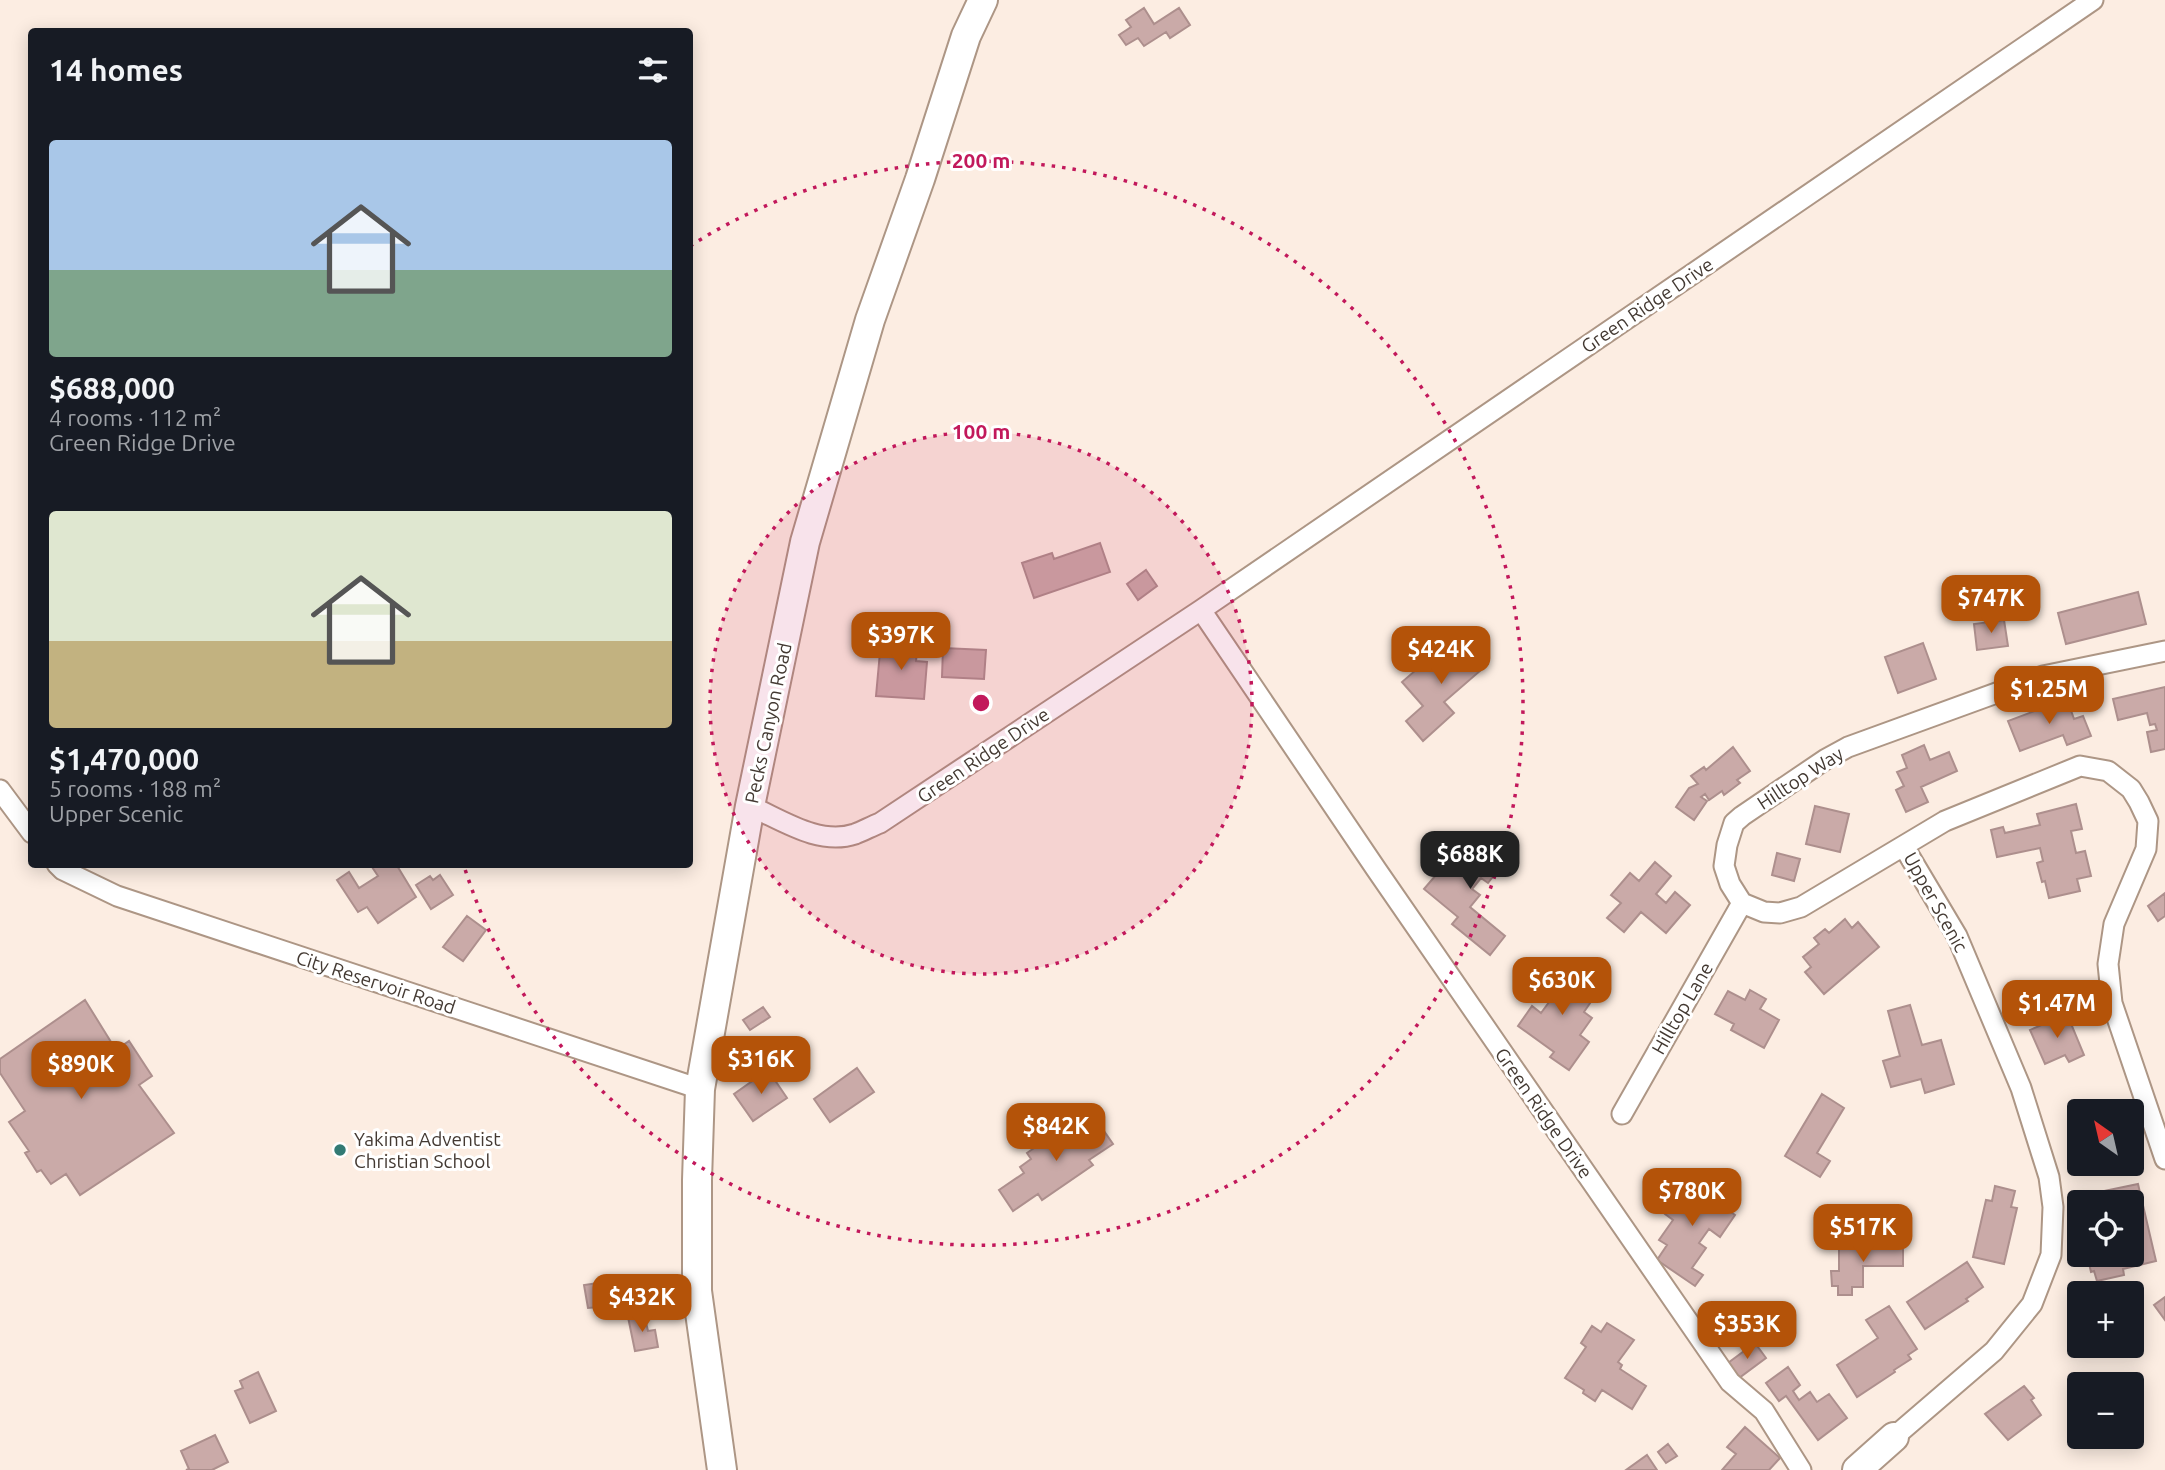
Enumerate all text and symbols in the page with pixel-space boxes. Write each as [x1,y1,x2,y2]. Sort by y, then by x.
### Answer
icon: filters [634,51,672,89]
text: 14 homes [49,53,183,87]
text: 200 m [952,148,1010,172]
icon: home [298,186,424,312]
street label: Green Ridge Drive [1577,253,1717,357]
text: $688,000 [49,371,175,405]
text: 4 rooms · 112 m² [49,405,221,430]
text: 100 m [952,419,1010,443]
text: Green Ridge Drive [49,430,236,455]
icon: home [298,557,424,683]
pin: $747K [1942,576,2040,635]
text: $747K [1957,585,2025,610]
pin: $397K [852,612,950,672]
text: $397K [867,622,935,647]
pin: $424K [1392,626,1490,686]
text: $424K [1407,636,1475,661]
street label: Pecks Canyon Road [740,641,796,805]
pin: $1.25M [1992,666,2106,726]
text: $1.25M [2010,676,2088,701]
centre of rings [969,691,993,715]
street label: Green Ridge Drive [913,703,1053,807]
text: $1,470,000 [49,742,199,776]
street label: Hilltop Way [1753,742,1847,814]
text: 5 rooms · 188 m² [49,776,221,801]
text: Upper Scenic [49,801,183,826]
pin: $688K [1421,832,1519,891]
text: $688K [1436,841,1504,866]
street label: Upper Scenic [1900,848,1973,956]
street label: City Reservoir Road [294,946,458,1018]
pin: $630K [1513,958,1611,1017]
street label: Hilltop Lane [1647,958,1717,1058]
text: $630K [1528,967,1596,992]
pin: $1.47M [2000,981,2114,1040]
text: $1.47M [2018,990,2096,1015]
pin: $316K [712,1036,810,1096]
pin: $890K [32,1042,130,1101]
street label: Green Ridge Drive [1491,1044,1597,1182]
text: $316K [727,1046,795,1071]
text: $890K [47,1051,115,1076]
north arrow [2067,1099,2144,1176]
map controls [2067,1099,2144,1449]
pin: $842K [1007,1104,1105,1163]
text: $842K [1022,1113,1090,1138]
place label: Yakima Adventist Christian School [354,1128,501,1172]
marker: Yakima Adventist Christian School [332,1142,348,1158]
pin: $780K [1643,1168,1741,1228]
text: $780K [1658,1178,1726,1203]
button: locate [2067,1190,2144,1267]
pin: $517K [1814,1204,1912,1264]
text: $517K [1829,1214,1897,1239]
pin: $432K [593,1274,691,1334]
button: + [2067,1281,2144,1358]
text: $432K [608,1284,676,1309]
pin: $353K [1698,1302,1796,1361]
text: $353K [1713,1311,1781,1336]
button: − [2067,1372,2144,1449]

